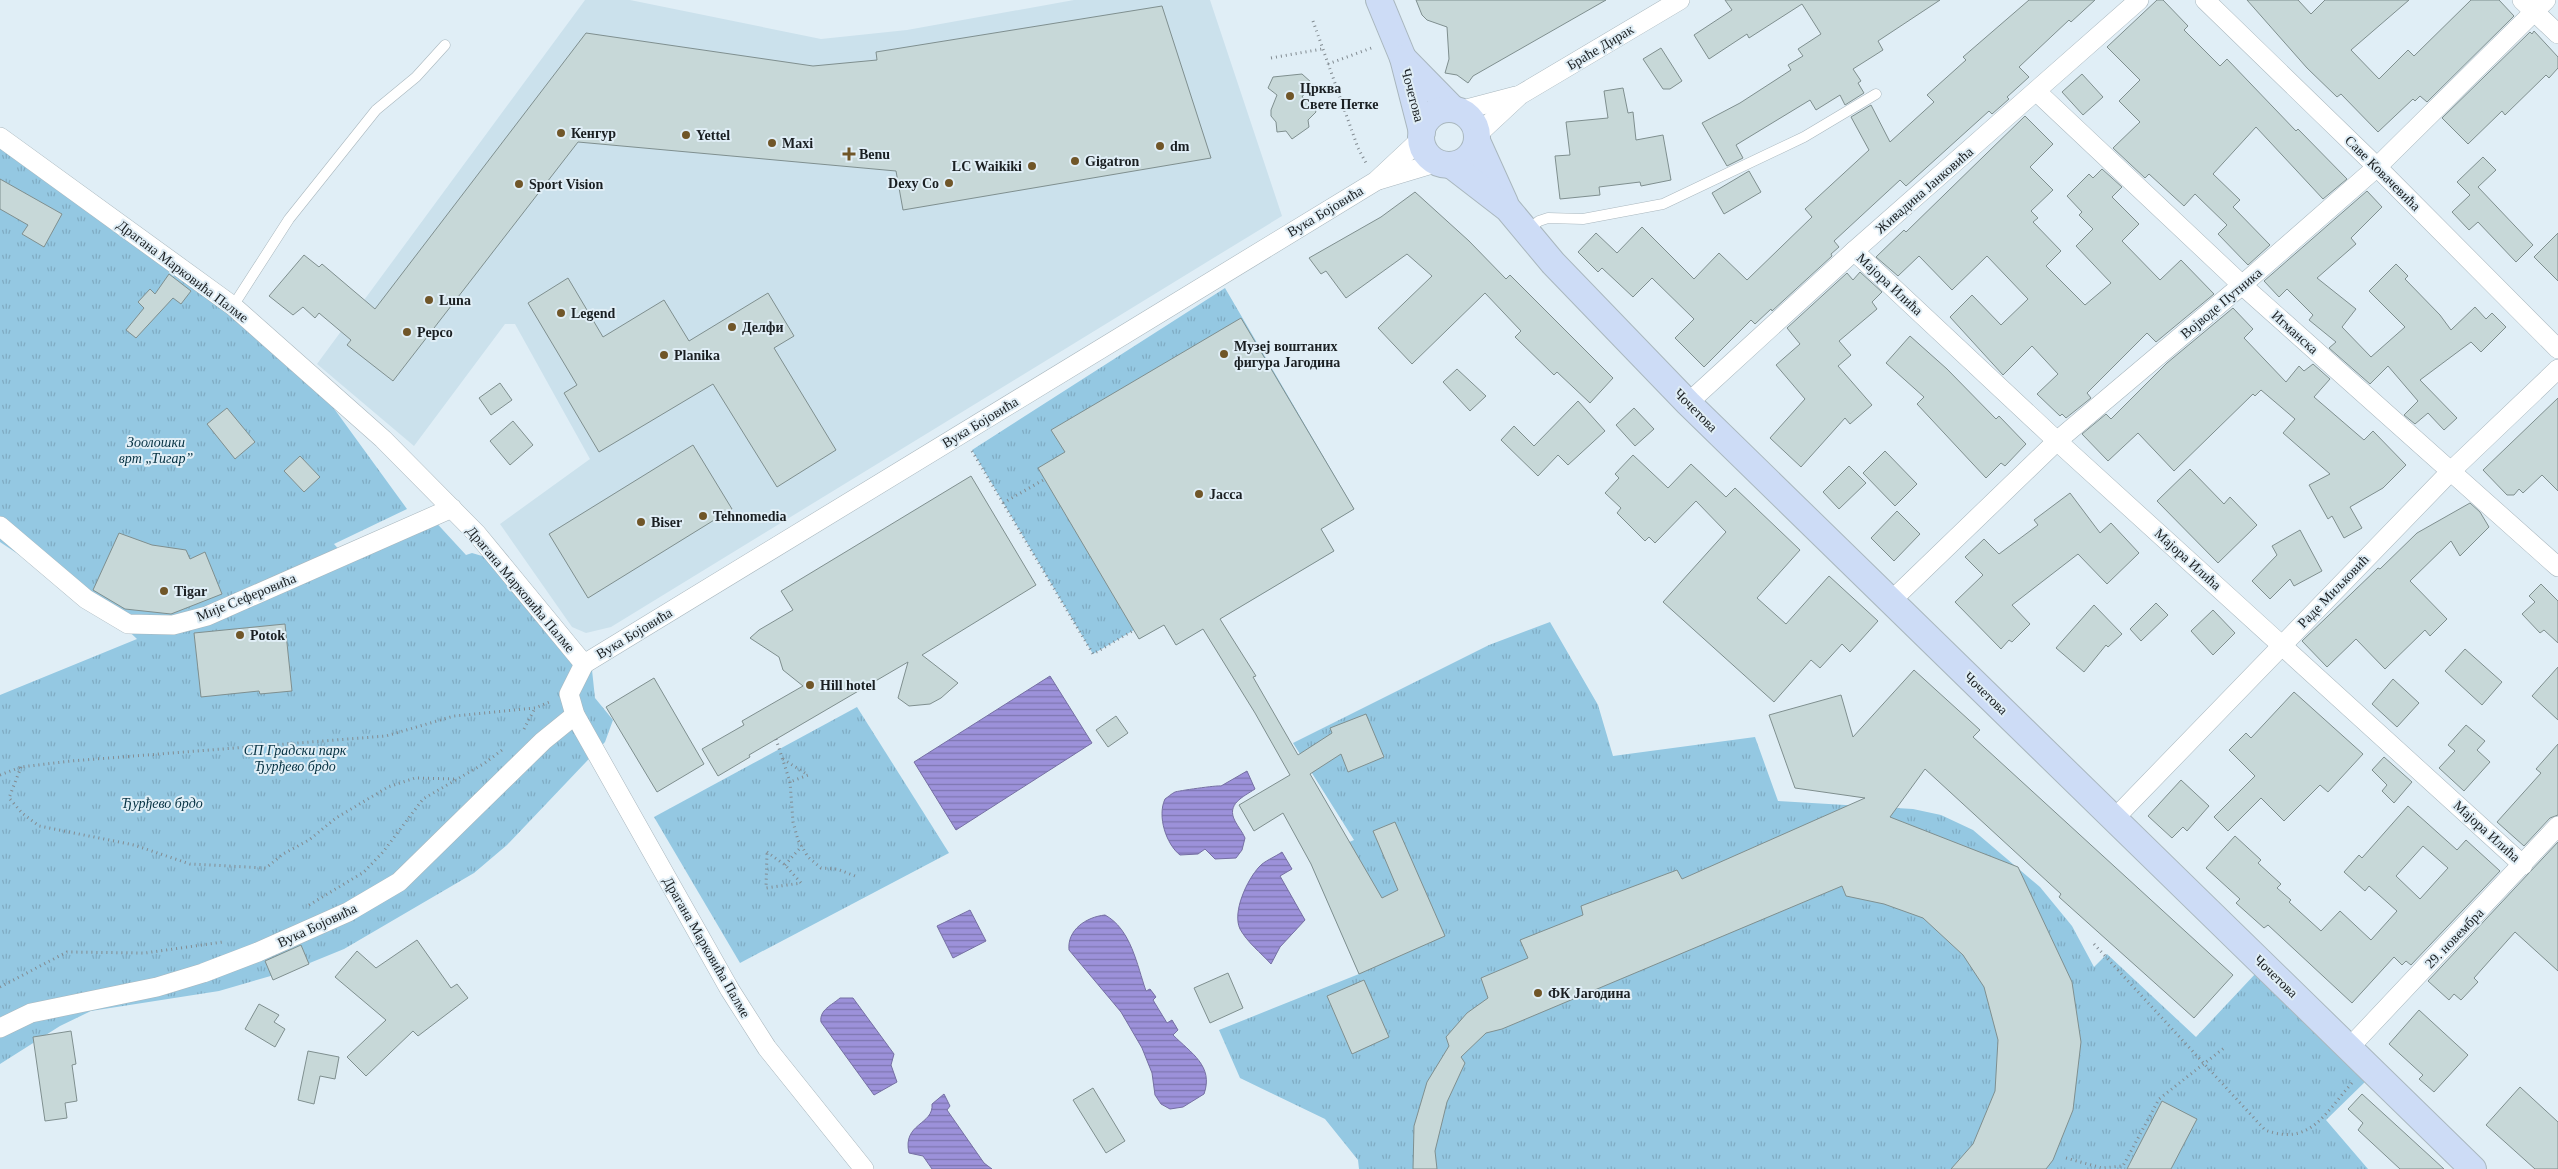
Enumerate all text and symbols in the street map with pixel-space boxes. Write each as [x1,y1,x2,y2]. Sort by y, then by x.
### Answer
street label: Браће Дирак [1564,22,1636,73]
street label: Чочетова [1398,67,1427,124]
place label: Црква Свете Петке [1300,81,1378,112]
marker: Црква Свете Петке [1284,90,1296,102]
place label: Кенгур [571,126,616,141]
marker: Кенгур [555,127,567,139]
place label: Yettel [696,128,730,143]
marker: Yettel [680,129,692,141]
street label: Саве Ковачевића [2342,133,2424,215]
place label: Maxi [782,136,813,151]
marker: Maxi [766,137,778,149]
place label: dm [1170,139,1190,154]
marker: dm [1154,140,1166,152]
street label: Живадина Јанковића [1873,144,1977,237]
place label: Benu [859,147,890,162]
marker: Benu [843,148,855,160]
place label: Gigatron [1085,154,1139,169]
marker: Gigatron [1069,155,1081,167]
place label: LC Waikiki [952,159,1022,174]
marker: LC Waikiki [1026,160,1038,172]
place label: Dexy Co [888,176,939,191]
place label: Sport Vision [529,177,604,192]
marker: Dexy Co [943,177,955,189]
marker: Sport Vision [513,178,525,190]
street label: Вука Бојовића [1285,183,1367,240]
street label: Драгана Марковића Палме [114,217,251,326]
street label: Мајора Илића [1854,250,1926,319]
street label: Војводе Путника [2178,265,2265,342]
place label: Luna [439,293,471,308]
marker: Luna [423,294,435,306]
place label: Legend [571,306,616,321]
marker: Legend [555,307,567,319]
street label: Игманска [2268,308,2322,358]
place label: Делфи [742,320,784,335]
marker: Делфи [726,321,738,333]
place label: Pepco [417,325,453,340]
marker: Pepco [401,326,413,338]
place label: Музеј воштаних фигура Јагодина [1234,339,1340,370]
place label: Planika [674,348,720,363]
marker: Музеј воштаних фигура Јагодина [1218,348,1230,360]
marker: Planika [658,349,670,361]
street label: Чочетова [1671,386,1721,435]
street label: Вука Бојовића [940,394,1022,451]
park label: Зоолошки врт „Тигар” [119,435,193,466]
place label: Јасса [1209,487,1243,502]
marker: Јасса [1193,488,1205,500]
place label: Tehnomedia [713,509,786,524]
marker: Tehnomedia [697,510,709,522]
place label: Biser [651,515,682,530]
marker: Biser [635,516,647,528]
street label: Драгана Марковића Палме [463,523,578,655]
street label: Мајора Илића [2151,526,2225,594]
street label: Раде Миљковић [2295,552,2372,631]
street label: Мије Сеферовића [194,570,299,624]
place label: Tigar [174,584,207,599]
marker: Tigar [158,585,170,597]
street label: Вука Бојовића [594,605,676,662]
place label: Potok [250,628,285,643]
marker: Potok [234,629,246,641]
street label: Чочетова [1961,669,2011,718]
place label: Hill hotel [820,678,876,693]
marker: Hill hotel [804,679,816,691]
park label: СП Градски парк Ђурђево брдо [244,743,347,774]
park label: Ђурђево брдо [121,796,203,811]
street label: Мајора Илића [2450,798,2524,866]
street label: Драгана Марковића Палме [660,874,753,1020]
street label: Вука Бојовића [275,900,360,950]
street label: 29. новембра [2422,905,2487,971]
street label: Чочетова [2251,952,2301,1001]
place label: ФК Јагодина [1548,986,1631,1001]
marker: ФК Јагодина [1532,987,1544,999]

